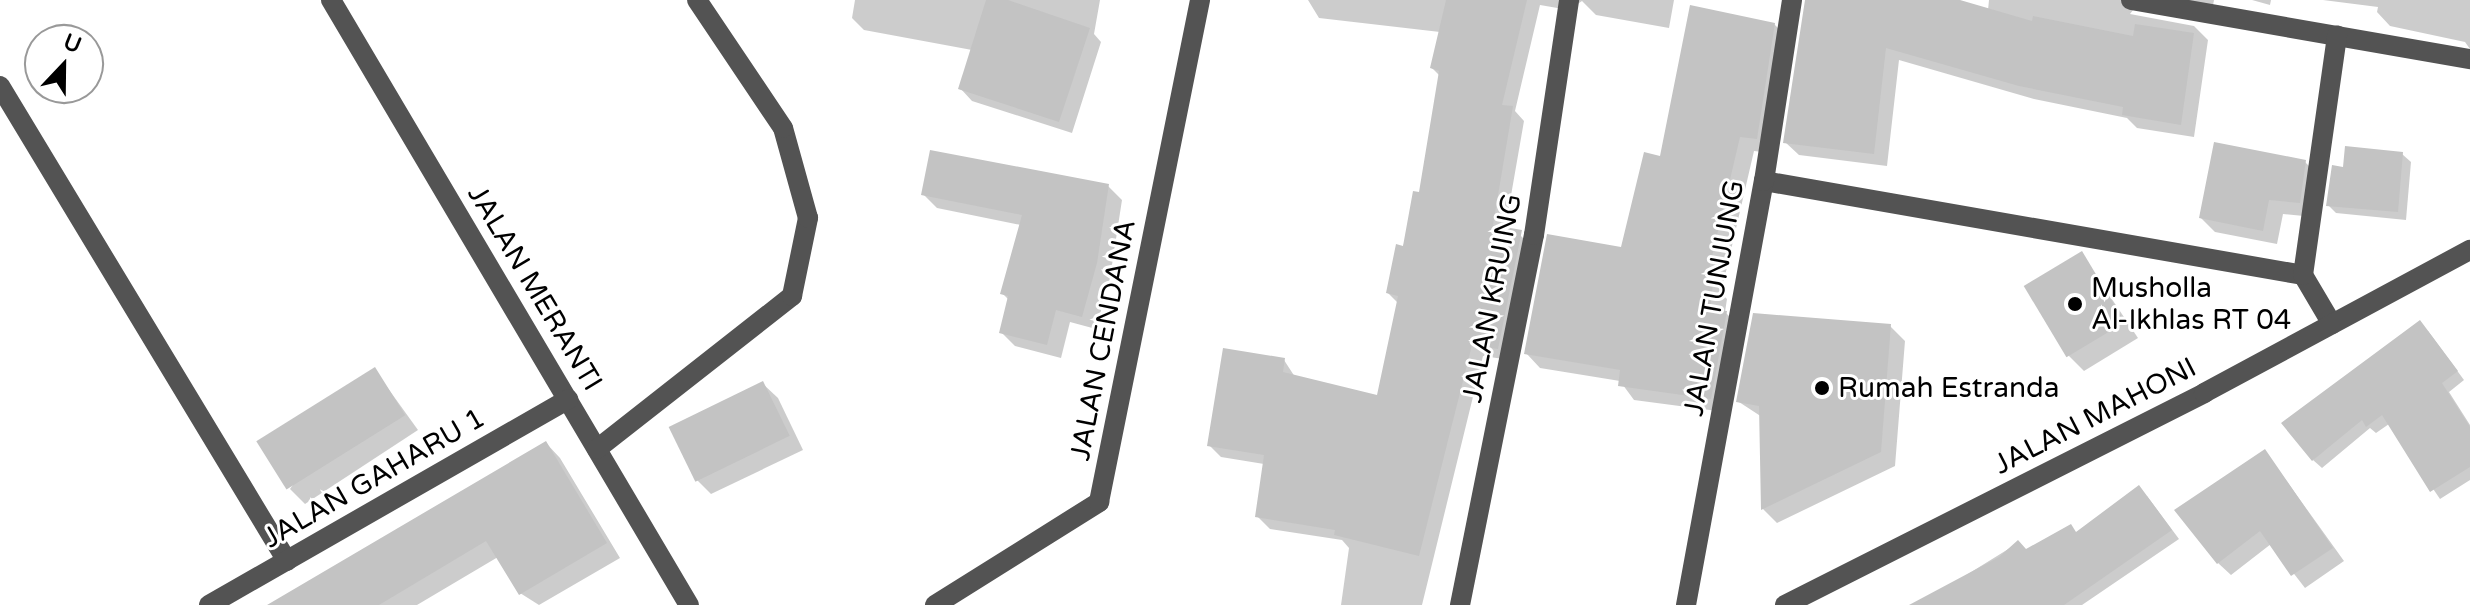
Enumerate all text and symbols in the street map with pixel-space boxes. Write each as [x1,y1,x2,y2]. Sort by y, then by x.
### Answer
north arrow [24,24,104,104]
text: U [60,28,85,59]
street label: JALAN TUNJUNG [1677,177,1751,419]
street label: JALAN MERANTI [460,179,610,397]
street label: JALAN KRUING [1455,191,1529,405]
street label: JALAN CENDANA [1063,217,1143,463]
place label: Musholla Al-Ikhlas RT 04 [2091,271,2291,337]
marker: Musholla Al-Ikhlas RT 04 [2066,295,2084,313]
street label: JALAN MAHONI [1988,351,2202,481]
place label: Rumah Estranda [1838,371,2059,405]
marker: Rumah Estranda [1813,379,1831,397]
street label: JALAN GAHARU 1 [257,401,491,555]

